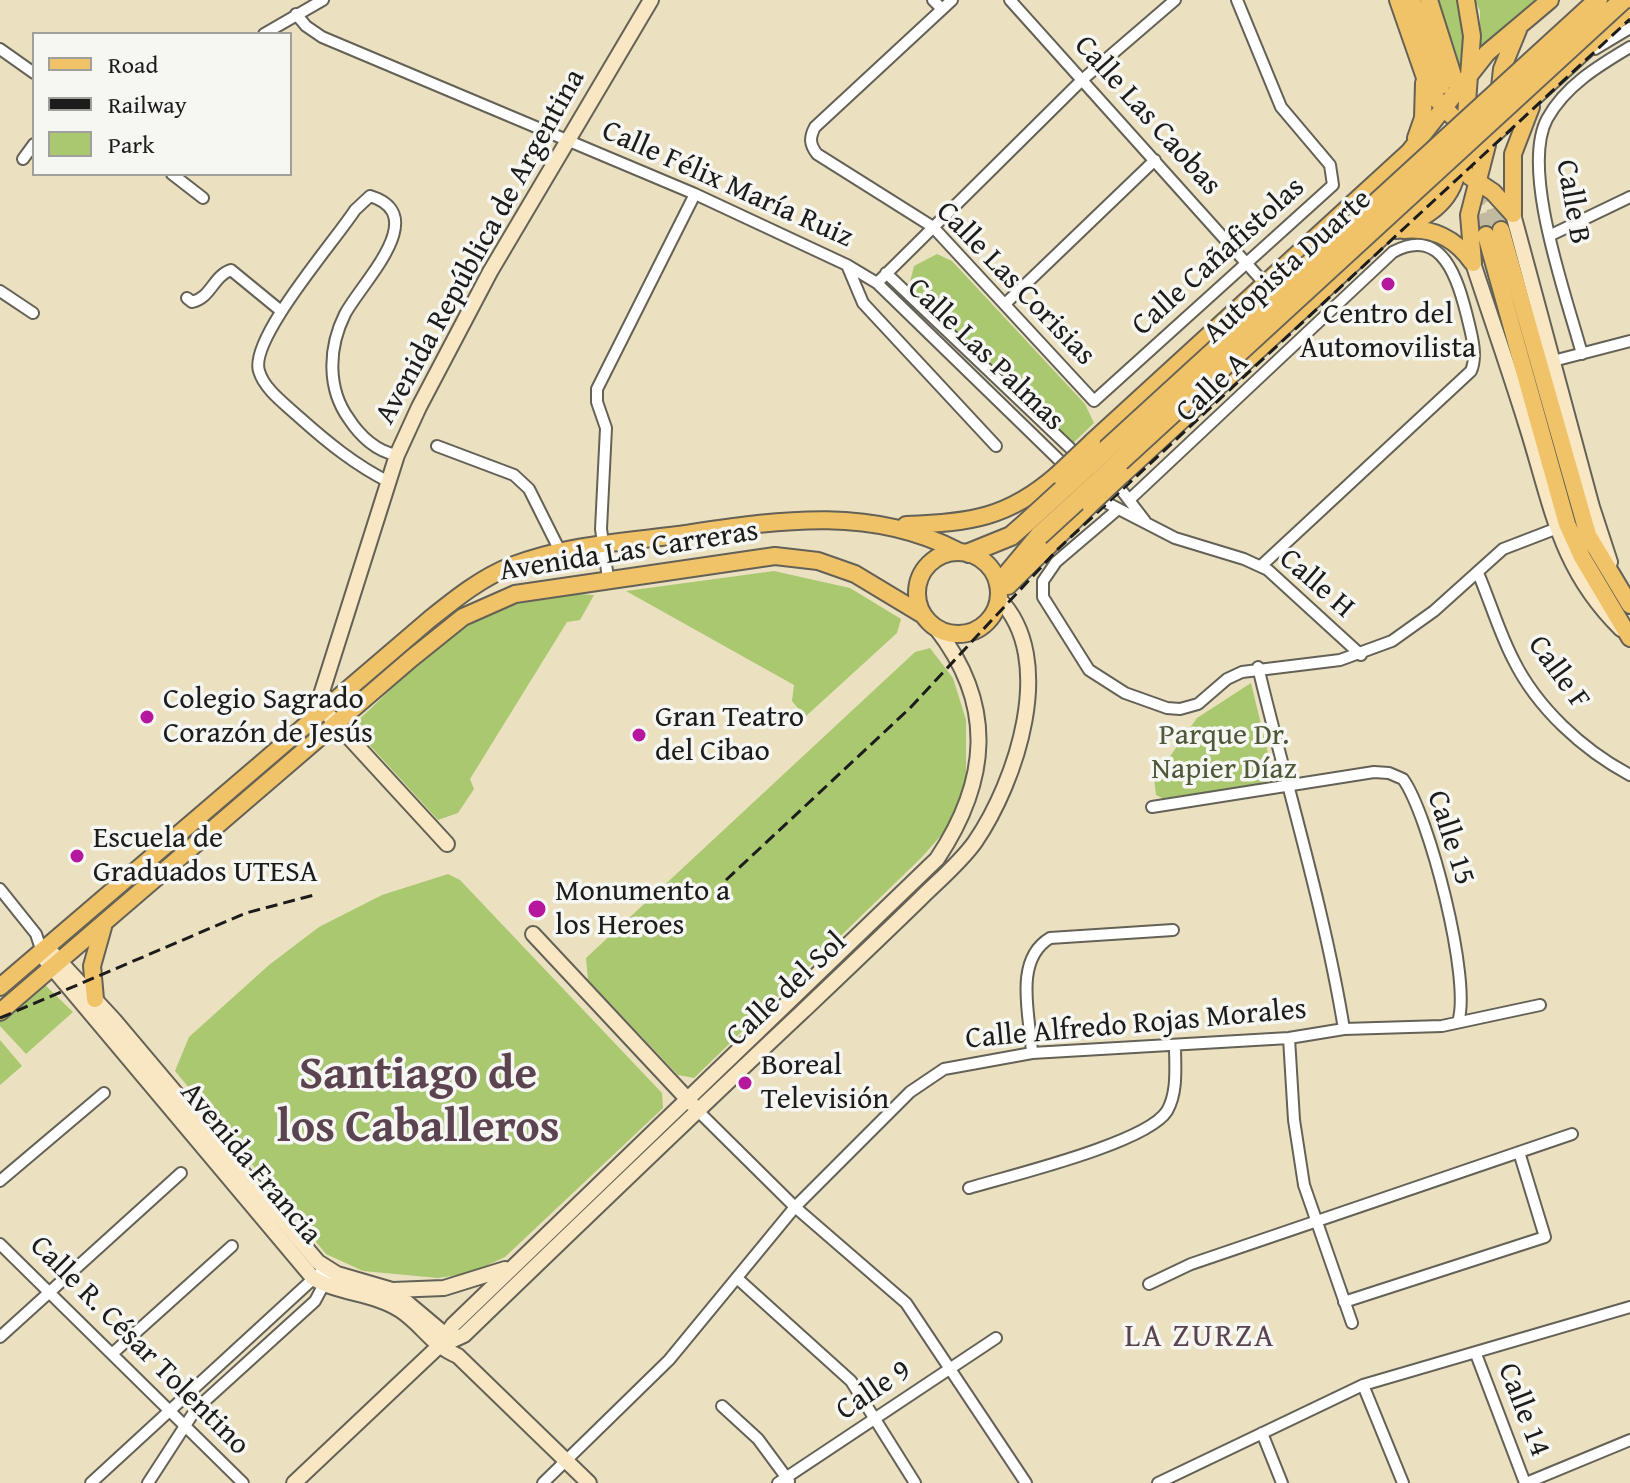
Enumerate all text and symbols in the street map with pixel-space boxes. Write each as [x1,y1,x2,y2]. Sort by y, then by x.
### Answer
street label: Calle Las Caobas [1066,29,1228,203]
legend [32,32,292,176]
text: Road [108,47,158,82]
street label: Avenida República de Argentina [368,63,594,431]
text: Railway [108,87,187,122]
street label: Calle Félix María Ruiz [596,113,858,257]
text: Park [108,127,154,162]
street label: Calle B [1547,157,1597,247]
street label: Calle Cañafistolas [1125,170,1313,344]
street label: Autopista Duarte [1196,182,1380,352]
street label: Calle Las Corisias [928,194,1102,374]
street label: Calle Las Palmas [899,271,1071,439]
marker: Centro del Automovilista [1379,275,1397,293]
place label: Centro del Automovilista [1300,297,1476,368]
street label: Calle A [1169,345,1257,431]
street label: Avenida Las Carreras [497,514,761,590]
street label: Calle H [1271,542,1361,626]
street label: Calle F [1519,629,1597,717]
place label: Colegio Sagrado Corazón de Jesús [163,682,373,752]
place label: Gran Teatro del Cibao [655,700,804,770]
marker: Colegio Sagrado Corazón de Jesús [138,708,156,726]
park label: Parque Dr. Napier Díaz [1151,718,1297,788]
marker: Gran Teatro del Cibao [630,726,648,744]
street label: Calle 15 [1418,786,1482,890]
place label: Escuela de Graduados UTESA [93,821,318,892]
marker: Escuela de Graduados UTESA [68,847,86,865]
place label: Monumento a los Heroes [555,874,730,944]
marker: Monumento a los Heroes [526,898,548,920]
street label: Calle del Sol [719,925,855,1055]
street label: Calle Alfredo Rojas Morales [964,992,1308,1058]
district label: Santiago de los Caballeros [277,1048,559,1156]
place label: Boreal Televisión [761,1048,889,1118]
marker: Boreal Televisión [736,1074,754,1092]
street label: Avenida Francia [172,1076,328,1252]
street label: Calle R. César Tolentino [22,1229,256,1463]
district label: LA ZURZA [1125,1319,1275,1357]
street label: Calle 9 [830,1353,918,1429]
street label: Calle 14 [1489,1358,1557,1462]

